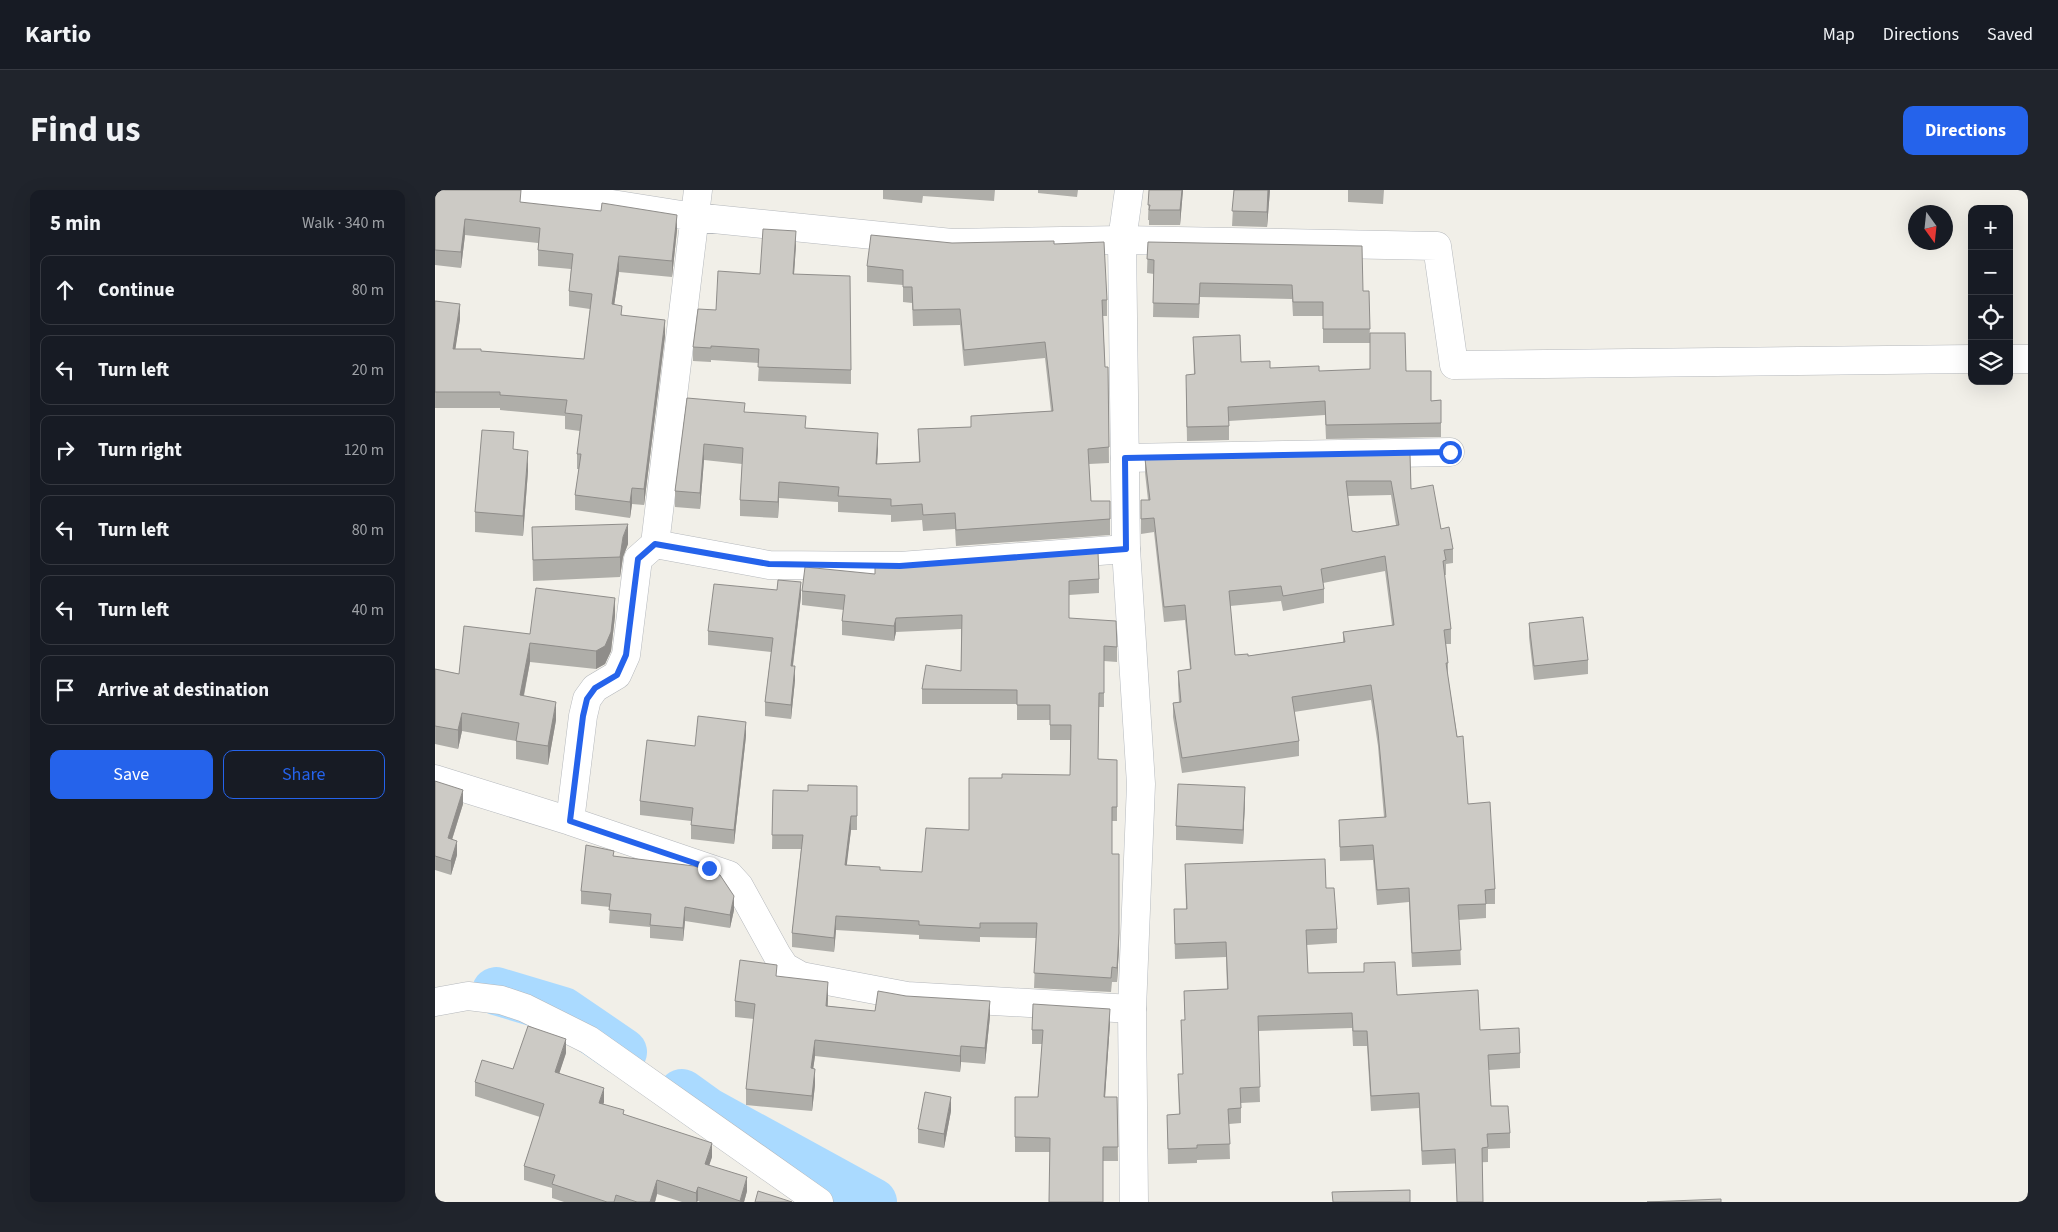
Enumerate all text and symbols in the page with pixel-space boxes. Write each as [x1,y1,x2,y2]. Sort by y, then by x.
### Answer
text: Kartio [25,17,91,52]
text: Map [1823,22,1855,47]
text: Directions [1883,22,1959,47]
text: Saved [1987,22,2033,47]
text: Find us [30,105,140,155]
button: Directions [1903,106,2028,155]
north arrow [1908,205,1953,250]
map controls [1968,205,2013,385]
button: + [1968,205,2013,250]
text: 5 min [50,208,101,238]
text: Walk · 340 m [302,212,385,234]
button: − [1968,250,2013,295]
icon: ahead [51,276,79,304]
text: Continue [98,277,175,304]
text: 80 m [352,279,384,301]
button: locate [1968,295,2013,340]
button: layers [1968,340,2013,385]
icon: left [51,356,79,384]
text: Turn left [98,357,169,384]
text: 20 m [352,359,384,381]
icon: right [51,436,79,464]
text: Turn right [98,437,182,464]
text: 120 m [344,439,384,461]
route start [1439,441,1462,464]
icon: left [51,516,79,544]
text: Turn left [98,517,169,544]
text: 80 m [352,519,384,541]
icon: left [51,596,79,624]
text: Turn left [98,597,169,624]
text: 40 m [352,599,384,621]
icon: arrive [51,676,79,704]
text: Arrive at destination [98,677,269,704]
button: Save [50,750,213,799]
button: Share [223,750,385,799]
route end [698,857,721,880]

